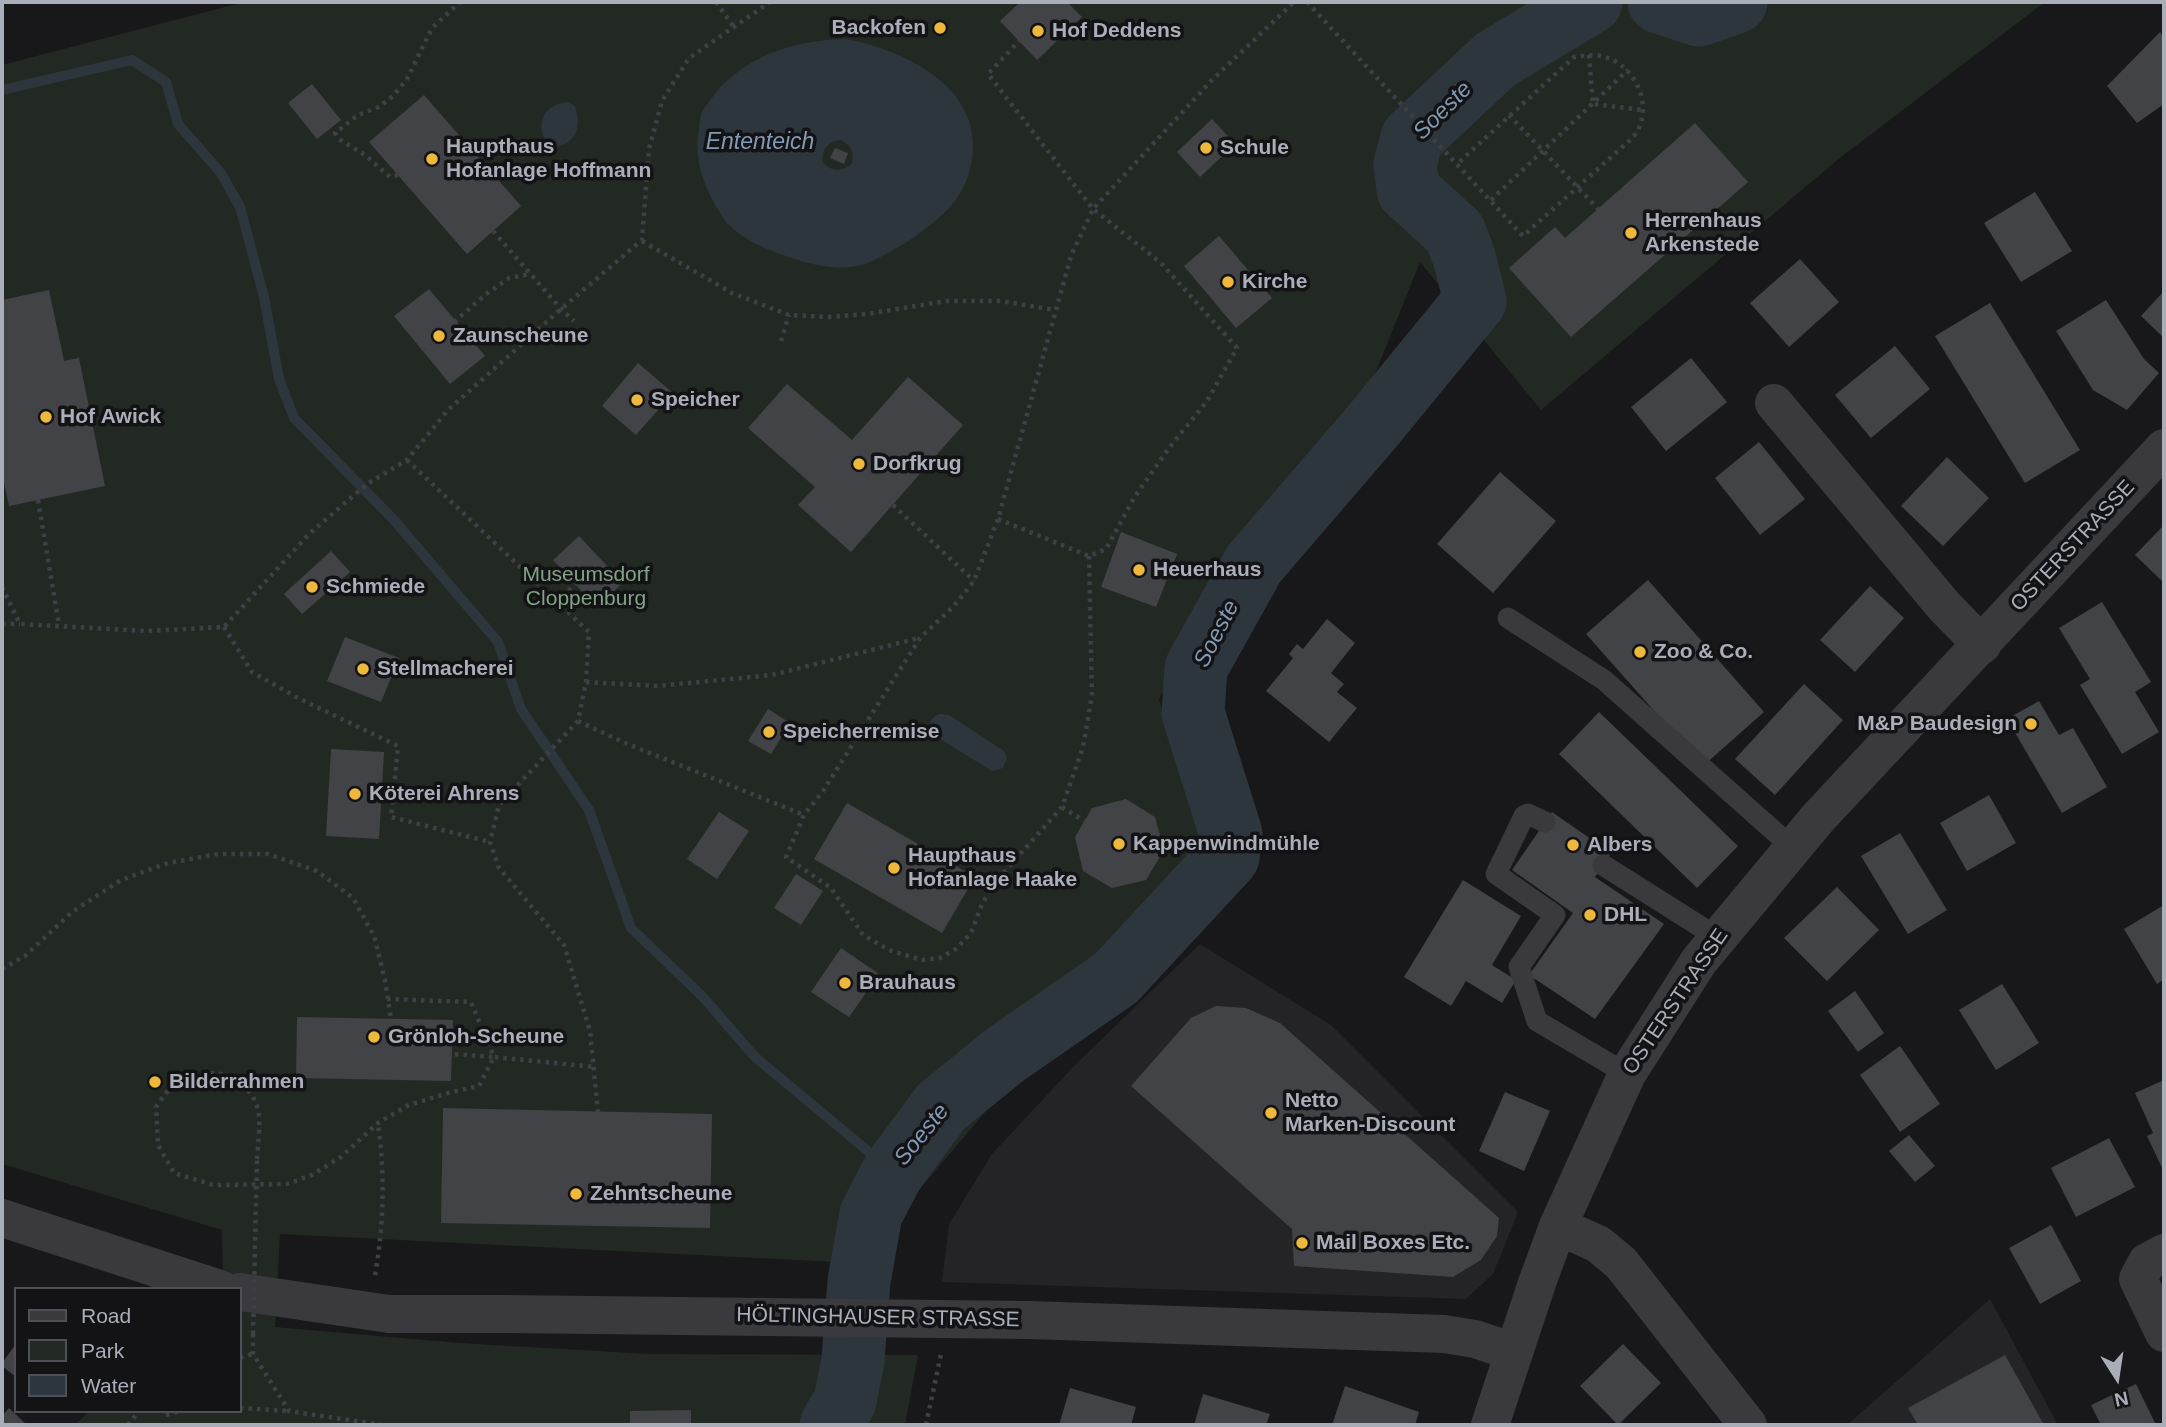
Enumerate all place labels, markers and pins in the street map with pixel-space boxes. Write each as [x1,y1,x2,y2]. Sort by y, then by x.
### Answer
place label: Backofen [831,15,926,41]
place label: Hof Deddens [1052,18,1182,44]
marker: Backofen [932,20,948,36]
marker: Hof Deddens [1030,23,1046,39]
place label: Haupthaus Hofanlage Hoffmann [446,134,651,184]
place label: Schule [1220,135,1289,161]
marker: Schule [1198,140,1214,156]
marker: Haupthaus Hofanlage Hoffmann [424,151,440,167]
place label: Herrenhaus Arkenstede [1645,208,1762,258]
marker: Herrenhaus Arkenstede [1623,225,1639,241]
place label: Kirche [1242,269,1307,295]
marker: Kirche [1220,274,1236,290]
place label: Zaunscheune [453,323,588,349]
marker: Zaunscheune [431,328,447,344]
place label: Speicher [651,387,740,413]
marker: Speicher [629,392,645,408]
place label: Hof Awick [60,404,161,430]
marker: Hof Awick [38,409,54,425]
place label: Dorfkrug [873,451,962,477]
marker: Dorfkrug [851,456,867,472]
place label: Heuerhaus [1153,557,1262,583]
marker: Heuerhaus [1131,562,1147,578]
place label: Schmiede [326,574,425,600]
marker: Schmiede [304,579,320,595]
place label: Zoo & Co. [1654,639,1753,665]
marker: Zoo & Co. [1632,644,1648,660]
place label: Stellmacherei [377,656,514,682]
marker: Stellmacherei [355,661,371,677]
place label: M&P Baudesign [1857,711,2017,737]
marker: M&P Baudesign [2023,716,2039,732]
place label: Speicherremise [783,719,939,745]
marker: Speicherremise [761,724,777,740]
place label: Köterei Ahrens [369,781,520,807]
marker: Köterei Ahrens [347,786,363,802]
place label: Kappenwindmühle [1133,831,1320,857]
place label: Albers [1587,832,1652,858]
marker: Kappenwindmühle [1111,836,1127,852]
marker: Albers [1565,837,1581,853]
place label: Haupthaus Hofanlage Haake [908,843,1077,893]
marker: Haupthaus Hofanlage Haake [886,860,902,876]
place label: DHL [1604,902,1647,928]
marker: DHL [1582,907,1598,923]
place label: Brauhaus [859,970,956,996]
marker: Brauhaus [837,975,853,991]
place label: Grönloh-Scheune [388,1024,564,1050]
marker: Grönloh-Scheune [366,1029,382,1045]
place label: Bilderrahmen [169,1069,304,1095]
marker: Bilderrahmen [147,1074,163,1090]
place label: Netto Marken-Discount [1285,1088,1455,1138]
marker: Netto Marken-Discount [1263,1105,1279,1121]
place label: Zehntscheune [590,1181,732,1207]
marker: Zehntscheune [568,1186,584,1202]
place label: Mail Boxes Etc. [1316,1230,1470,1256]
marker: Mail Boxes Etc. [1294,1235,1310,1251]

